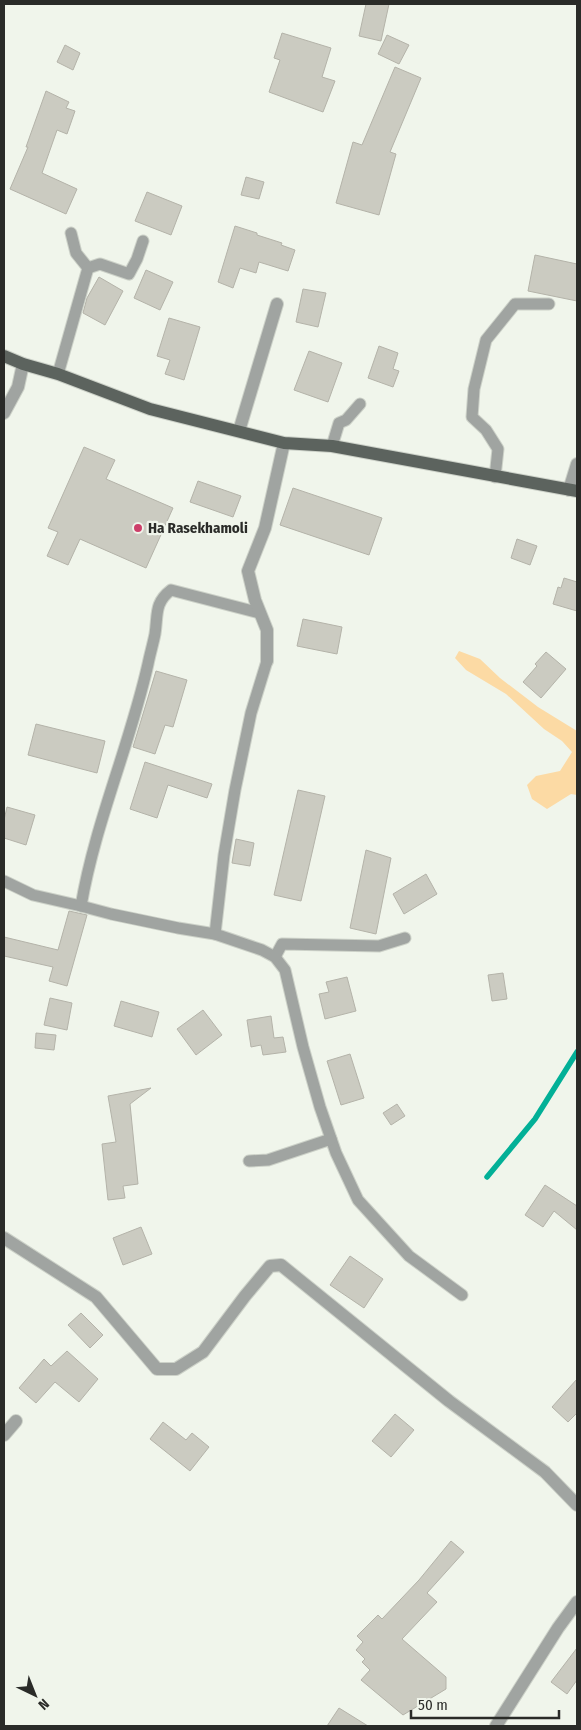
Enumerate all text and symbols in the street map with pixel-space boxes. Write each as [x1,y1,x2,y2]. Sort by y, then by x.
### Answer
place label: Ha Rasekhamoli [148,519,248,537]
marker: Ha Rasekhamoli [132,522,144,534]
north arrow [10,1670,60,1720]
scale bar [411,1688,558,1720]
text: N [35,1695,52,1713]
text: 50 m [418,1696,448,1714]

